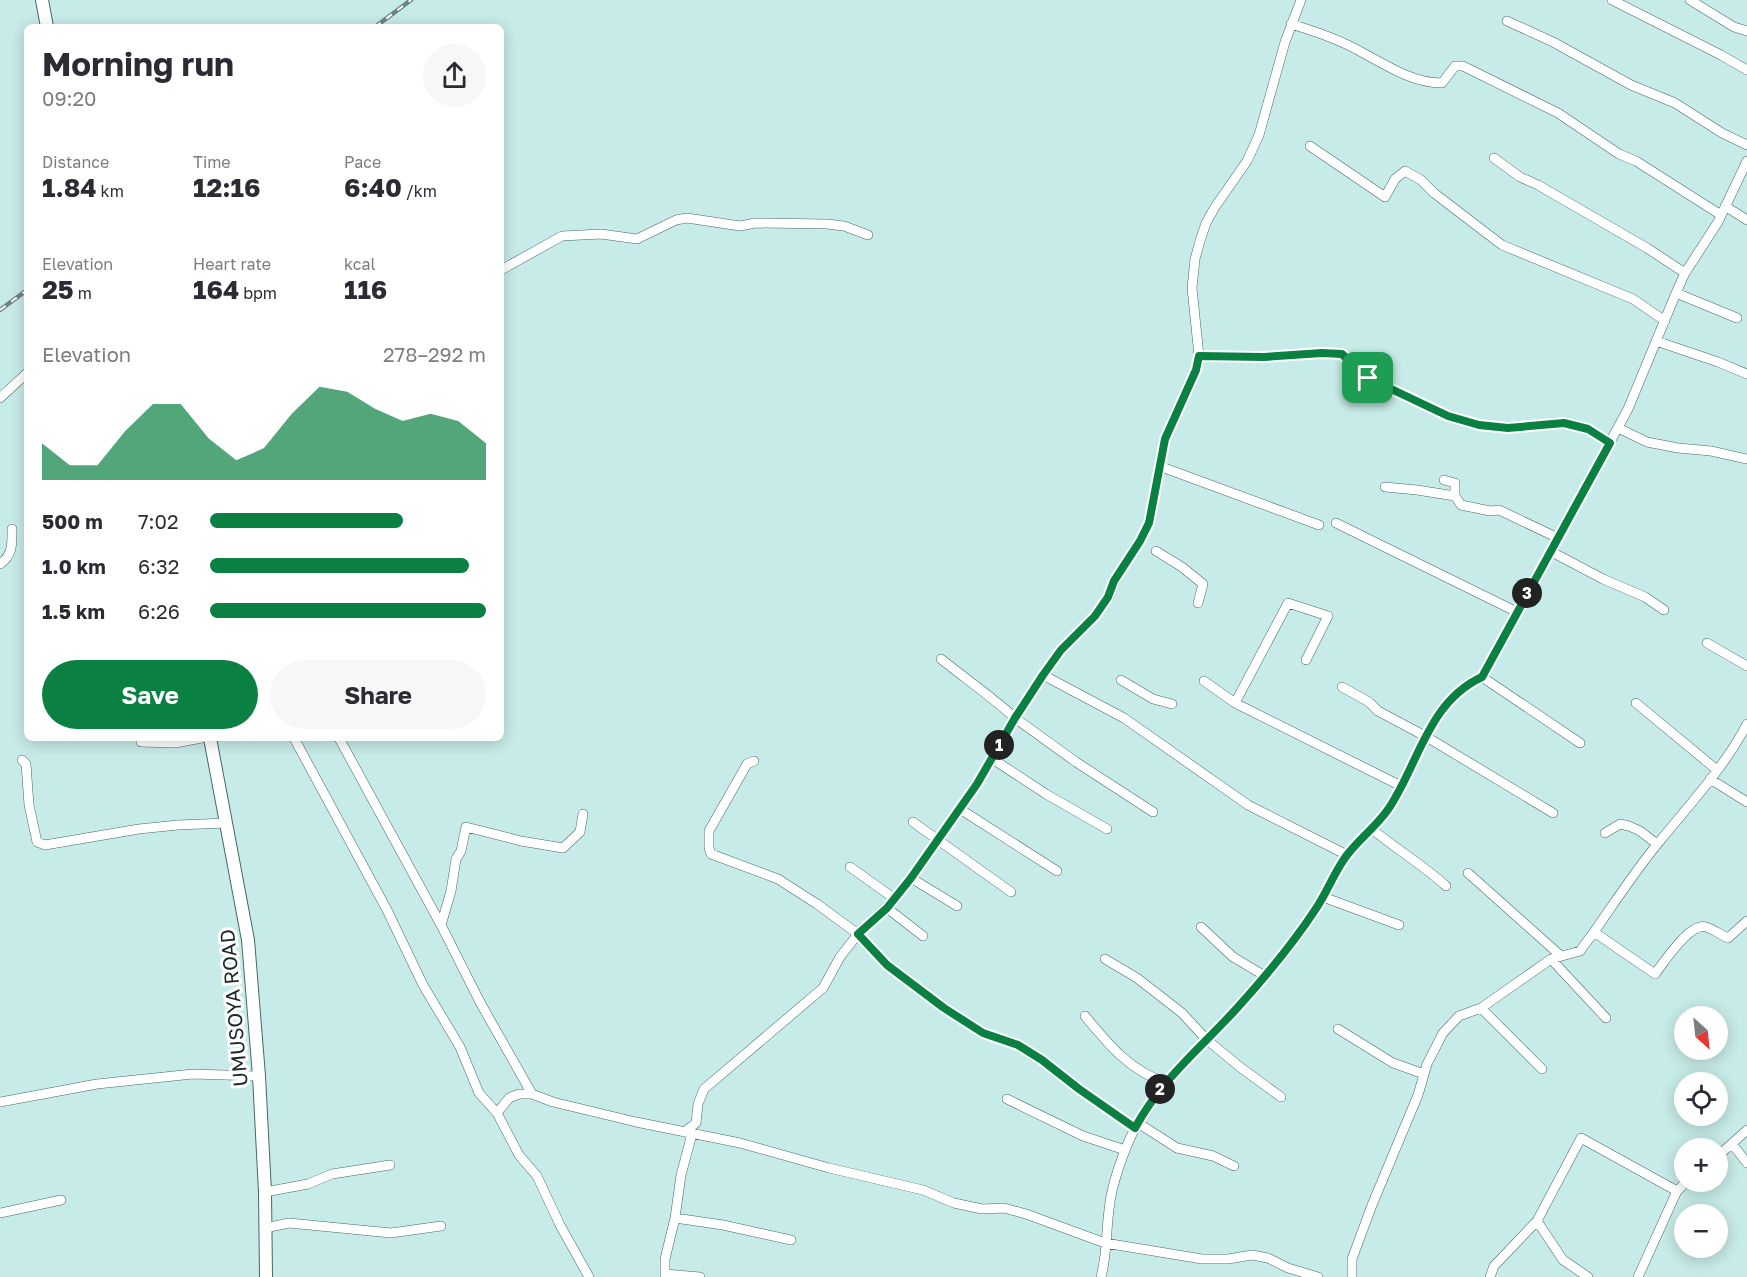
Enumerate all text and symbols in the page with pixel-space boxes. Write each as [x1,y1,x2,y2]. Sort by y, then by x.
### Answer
text: Morning run [42,44,234,83]
button: share [423,44,486,107]
text: 09:20 [42,86,97,110]
text: Distance [42,152,109,172]
text: Time [193,152,231,172]
text: Pace [344,152,381,172]
text: 1.84 [42,172,97,203]
text: 12:16 [193,172,260,203]
text: 6:40 [344,172,402,203]
text: km [97,181,124,201]
text: /km [402,181,437,201]
text: Elevation [42,254,113,274]
text: Heart rate [193,254,271,274]
text: kcal [344,254,376,274]
text: 25 [42,274,74,305]
text: 164 [193,274,239,305]
text: 116 [344,274,387,305]
text: m [74,283,92,303]
text: bpm [239,283,277,303]
text: Elevation [42,342,131,366]
text: 278–292 m [383,342,486,366]
pin [1342,352,1393,403]
icon: arrive [1351,361,1384,394]
text: 500 m [42,509,103,533]
text: 7:02 [138,509,179,533]
text: 1.0 km [42,554,106,578]
text: 6:32 [138,554,179,578]
pin: 3 [1512,578,1542,608]
text: 3 [1522,583,1532,603]
text: 1.5 km [42,599,105,623]
text: 6:26 [138,599,180,623]
button: Save [42,660,258,729]
button: Share [270,660,486,729]
pin: 1 [984,730,1014,760]
text: 1 [995,735,1003,755]
street label: UMUSOYA ROAD [214,928,252,1088]
north arrow [1674,1006,1728,1060]
map controls [1674,1006,1728,1258]
button: locate [1674,1072,1728,1126]
pin: 2 [1145,1074,1175,1104]
text: 2 [1155,1079,1165,1099]
button: + [1674,1138,1728,1192]
button: − [1674,1204,1728,1258]

